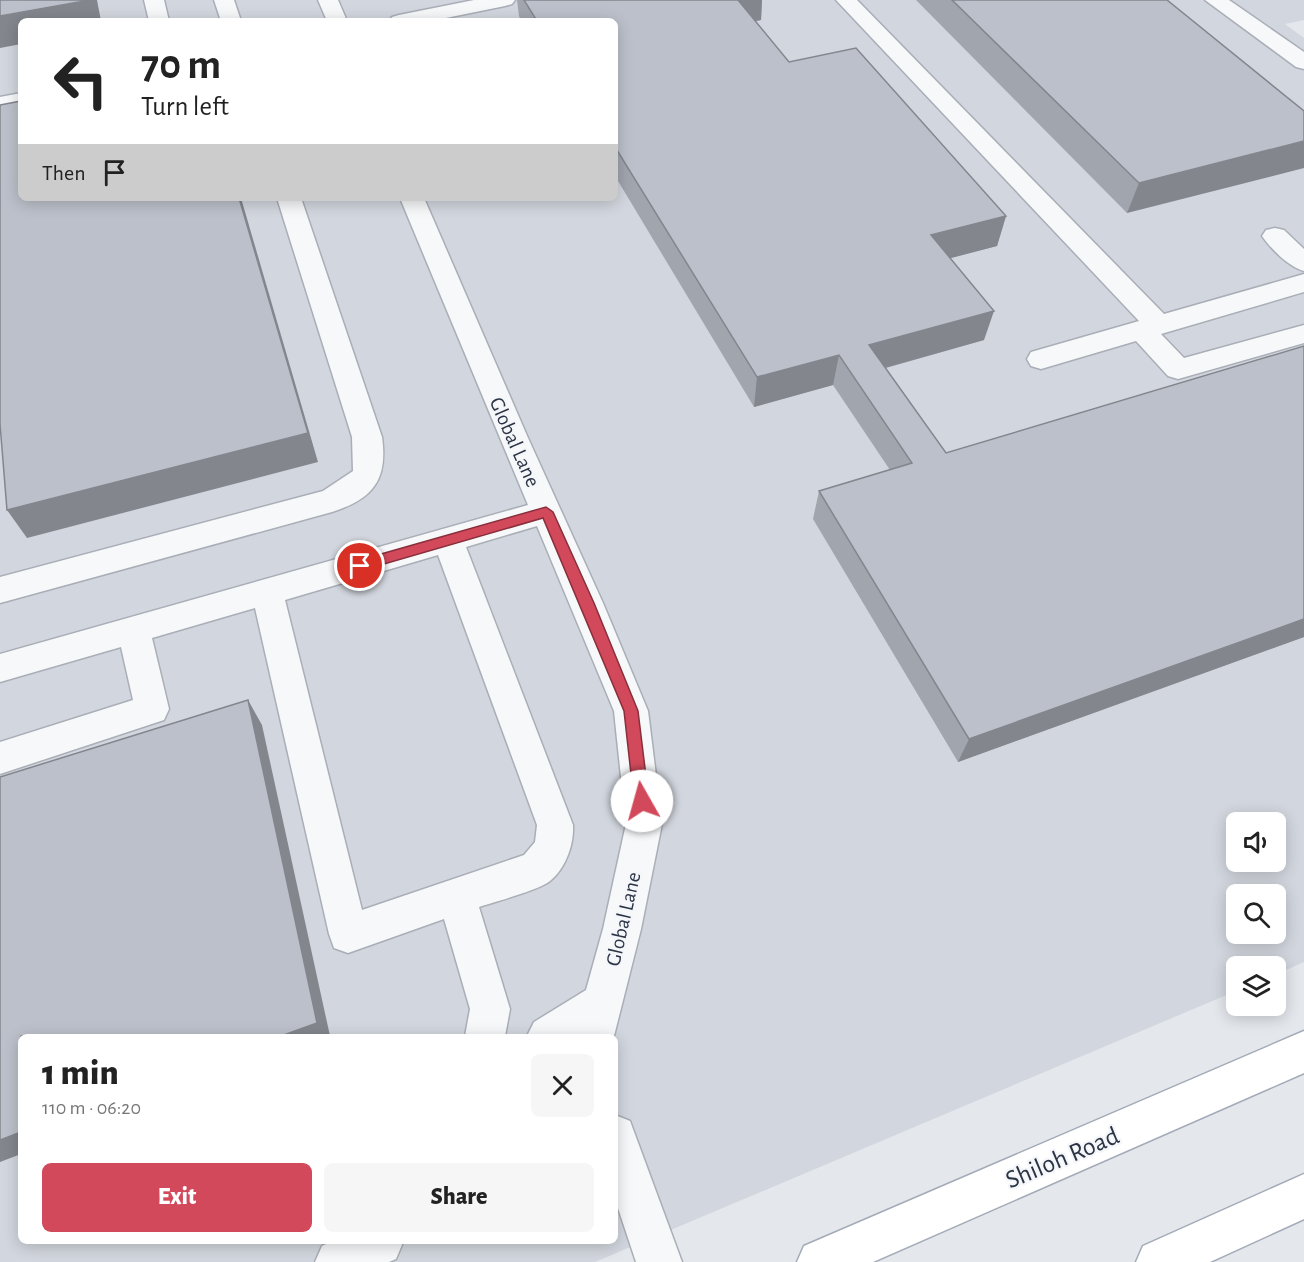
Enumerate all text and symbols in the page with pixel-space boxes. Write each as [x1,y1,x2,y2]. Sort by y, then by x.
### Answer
icon: left [42,42,120,120]
text: 70 m [141,44,221,86]
text: Turn left [141,93,229,120]
icon: arrive [98,156,131,189]
text: Then [42,162,86,184]
street label: Global Lane [485,394,544,490]
pin [334,540,385,591]
icon: arrive [343,549,376,582]
position arrow [610,769,674,833]
map controls [1226,812,1286,1016]
button: sound [1226,812,1286,872]
street label: Global Lane [602,870,644,968]
button: search [1226,884,1286,944]
button: layers [1226,956,1286,1016]
button: close [531,1054,594,1117]
text: 1 min [42,1055,119,1091]
text: 110 m · 06:20 [42,1098,141,1118]
street label: Shiloh Road [1002,1122,1123,1193]
button: Exit [42,1163,312,1232]
button: Share [324,1163,594,1232]

